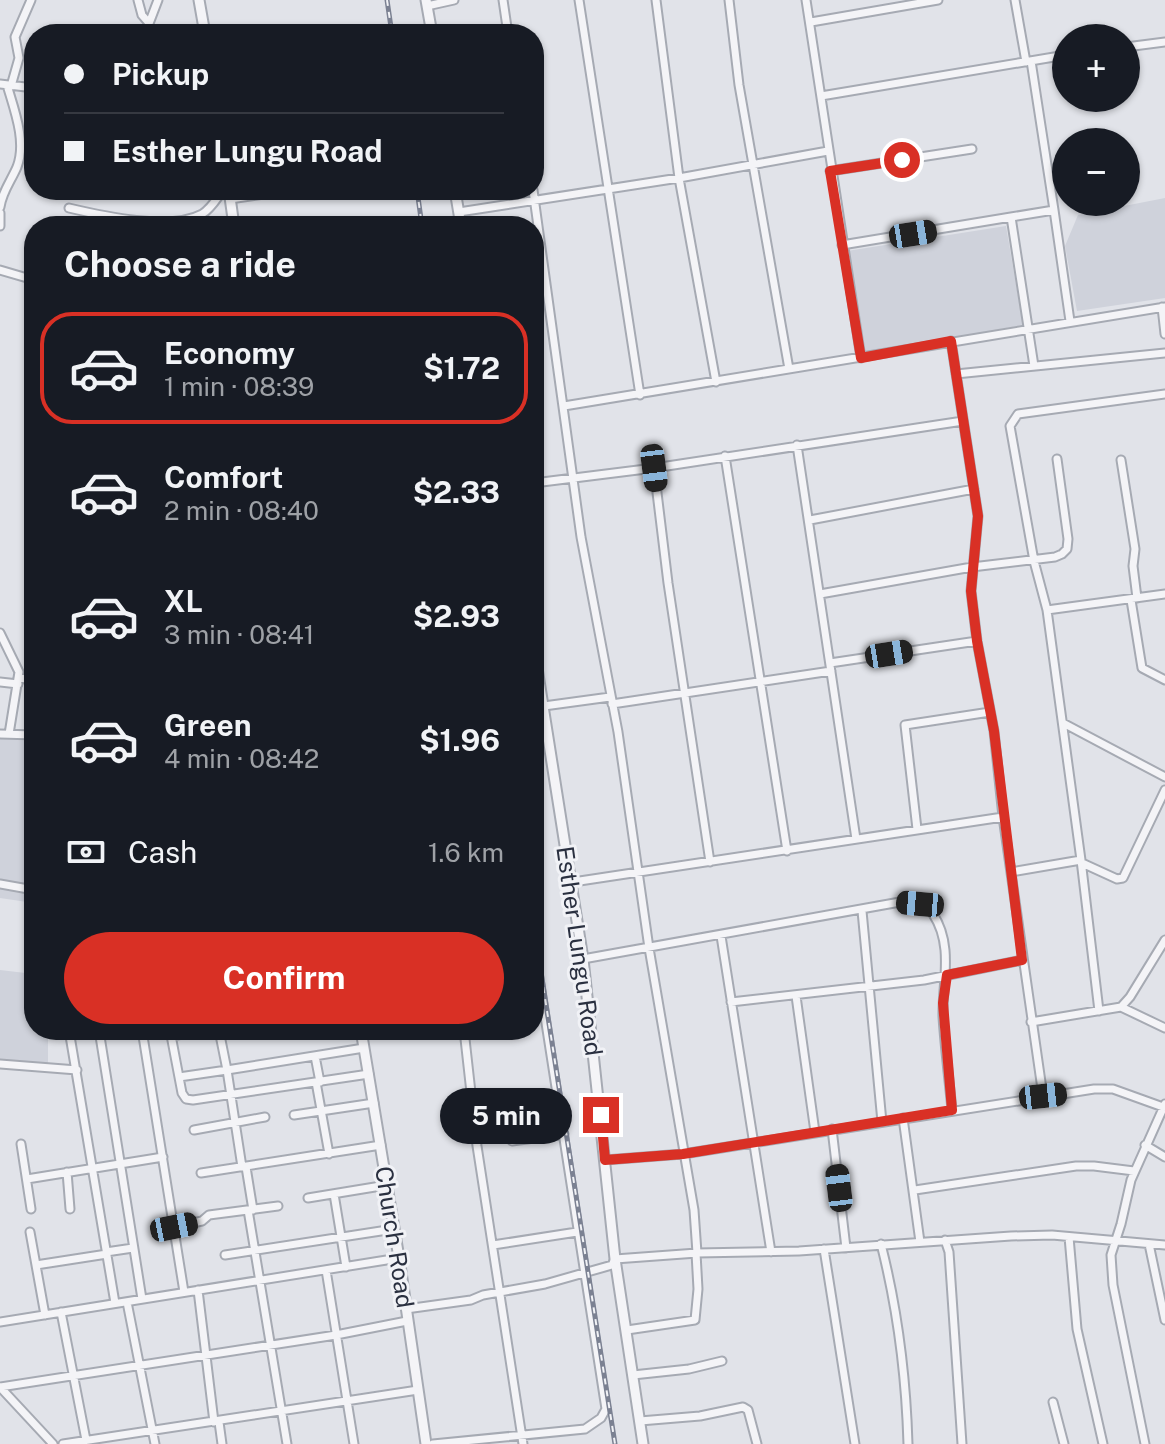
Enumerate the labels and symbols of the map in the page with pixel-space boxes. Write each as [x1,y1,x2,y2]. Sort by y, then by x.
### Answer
route start [884,142,920,178]
car [887,218,939,250]
car [639,443,669,493]
car [863,638,915,670]
street label: Esther Lungu Road [551,844,609,1058]
car [895,890,945,918]
car [1018,1082,1068,1110]
callout: 5 min [441,1087,573,1143]
route end [583,1097,619,1133]
car [824,1163,854,1213]
street label: Church Road [370,1164,420,1310]
car [148,1211,200,1243]

